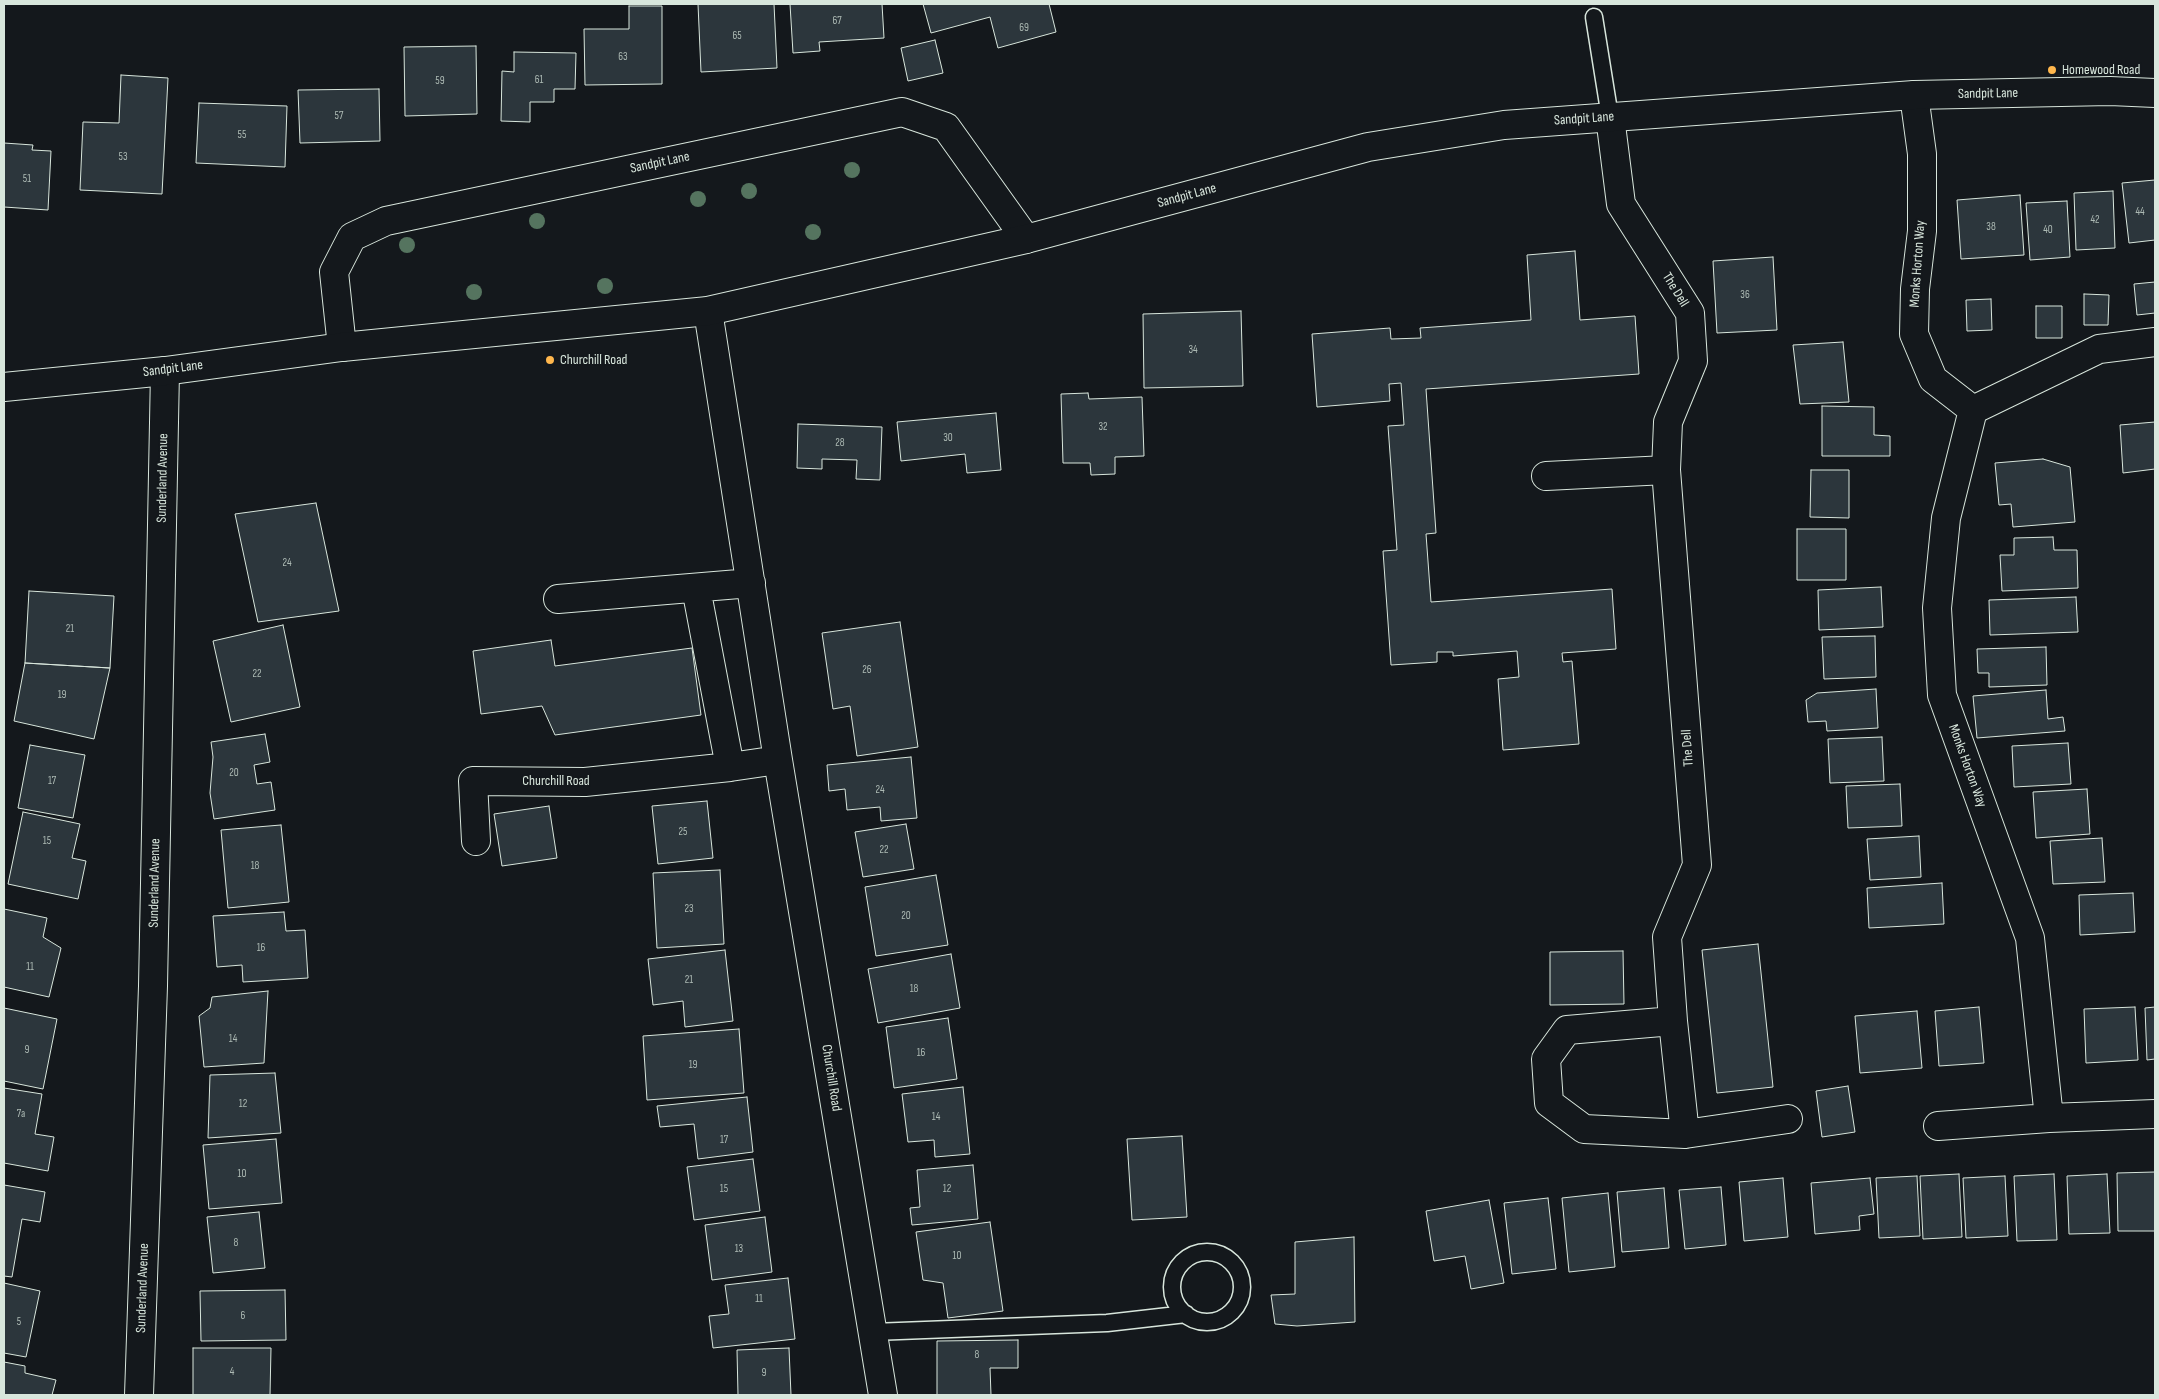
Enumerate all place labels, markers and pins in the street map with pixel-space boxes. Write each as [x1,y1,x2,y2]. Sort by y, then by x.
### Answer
place label: Homewood Road [2062,62,2140,78]
marker: Homewood Road [2046,64,2058,76]
place label: Churchill Road [560,352,627,368]
marker: Churchill Road [544,354,556,366]

